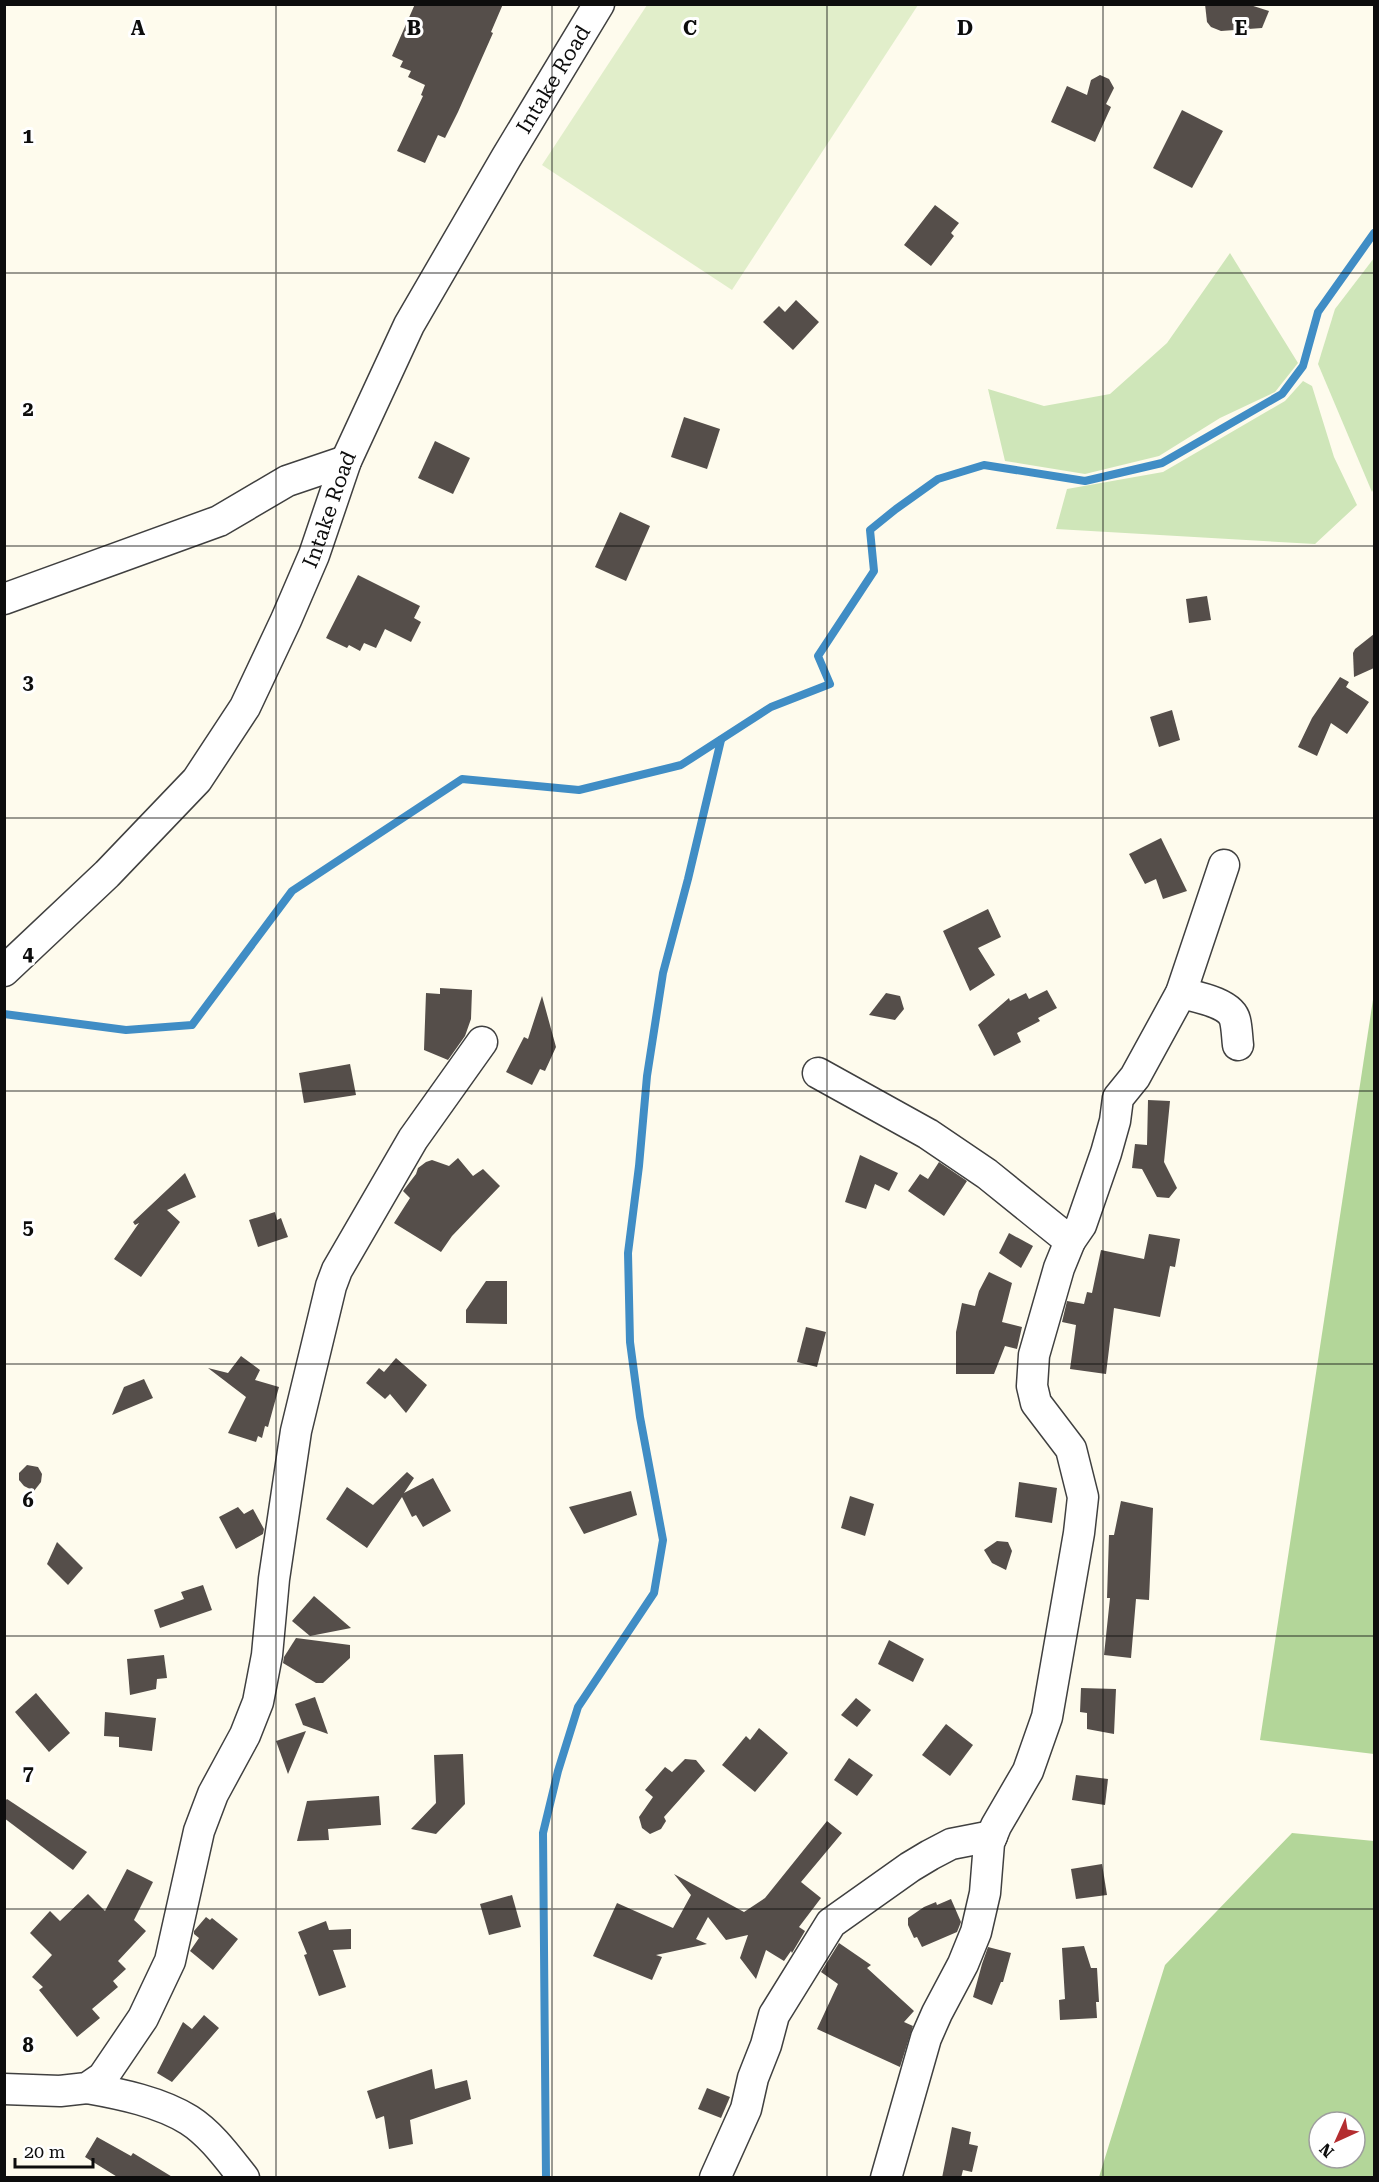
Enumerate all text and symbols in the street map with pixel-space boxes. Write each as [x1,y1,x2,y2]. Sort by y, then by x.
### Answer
text: A [131,16,146,40]
text: B [407,16,421,40]
text: C [683,16,697,40]
text: D [957,16,973,40]
text: E [1235,16,1248,40]
street label: Intake Road [512,21,595,138]
text: 1 [22,124,34,148]
text: 2 [22,397,34,421]
street label: Intake Road [298,447,361,572]
text: 3 [22,670,34,694]
text: 4 [22,942,34,966]
text: 5 [22,1215,34,1239]
text: 6 [22,1488,34,1512]
text: 7 [22,1761,34,1785]
text: 8 [22,2033,34,2057]
north arrow [1307,2110,1367,2170]
scale bar [15,2131,93,2169]
text: N [1316,2139,1338,2161]
text: 20 m [24,2141,65,2162]

